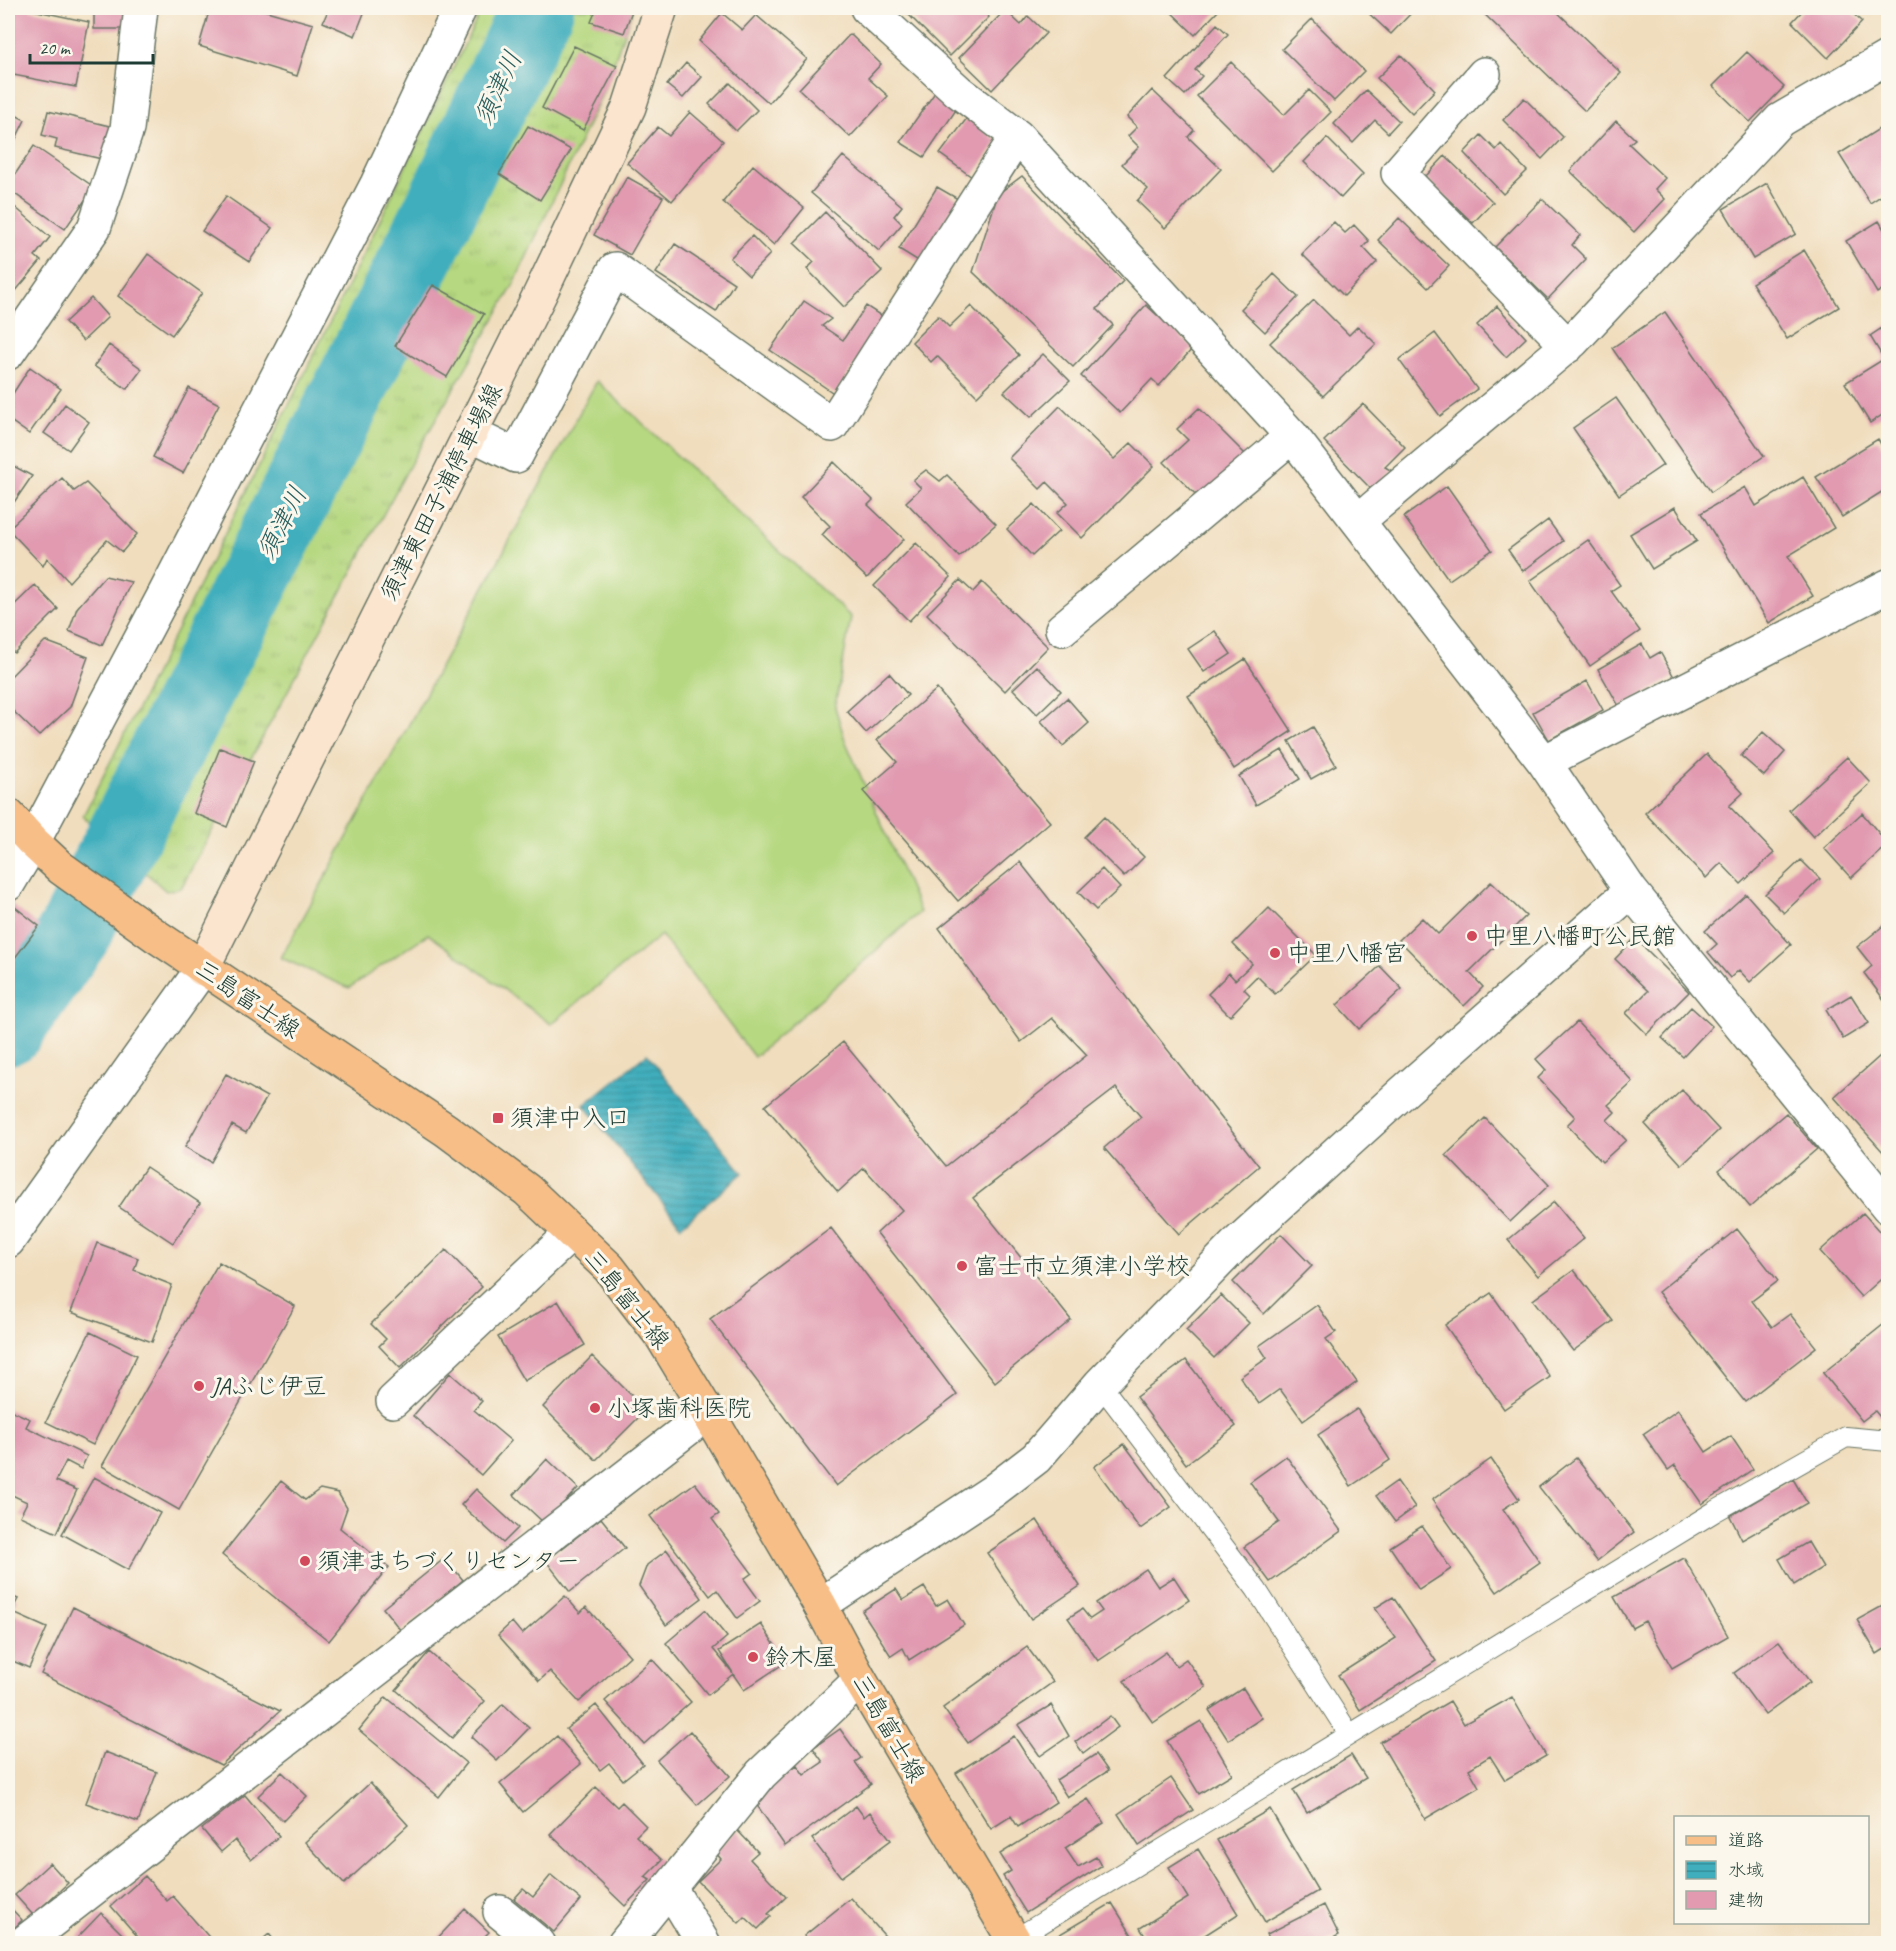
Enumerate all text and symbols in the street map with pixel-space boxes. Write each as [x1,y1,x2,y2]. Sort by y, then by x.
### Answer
scale bar [30,27,153,65]
text: 20 m [39,37,72,59]
water label: 須津川 [467,46,529,130]
street label: 須津東田子浦停車場線 [373,378,509,606]
water label: 須津川 [250,481,314,565]
place label: 中里八幡町公民館 [1484,921,1676,951]
marker: 中里八幡町公民館 [1465,929,1479,943]
place label: 中里八幡宮 [1287,938,1407,968]
marker: 中里八幡宮 [1268,946,1282,960]
street label: 三島富士線 [190,953,306,1045]
place label: 須津中入口 [510,1103,630,1133]
marker: 須津中入口 [491,1111,505,1125]
street label: 三島富士線 [578,1243,676,1355]
place label: 富士市立須津小学校 [974,1251,1190,1281]
marker: 富士市立須津小学校 [955,1259,969,1273]
place label: JAふじ伊豆 [210,1371,326,1401]
marker: JAふじ伊豆 [192,1379,206,1393]
place label: 小塚歯科医院 [607,1393,751,1423]
marker: 小塚歯科医院 [588,1401,602,1415]
place label: 須津まちづくりセンター [317,1546,580,1576]
marker: 須津まちづくりセンター [298,1554,312,1568]
place label: 鈴木屋 [765,1642,837,1672]
marker: 鈴木屋 [746,1650,760,1664]
street label: 三島富士線 [846,1669,932,1787]
legend [1674,1816,1869,1924]
text: 道路 [1728,1829,1764,1851]
text: 水域 [1728,1859,1764,1881]
text: 建物 [1728,1889,1764,1911]

